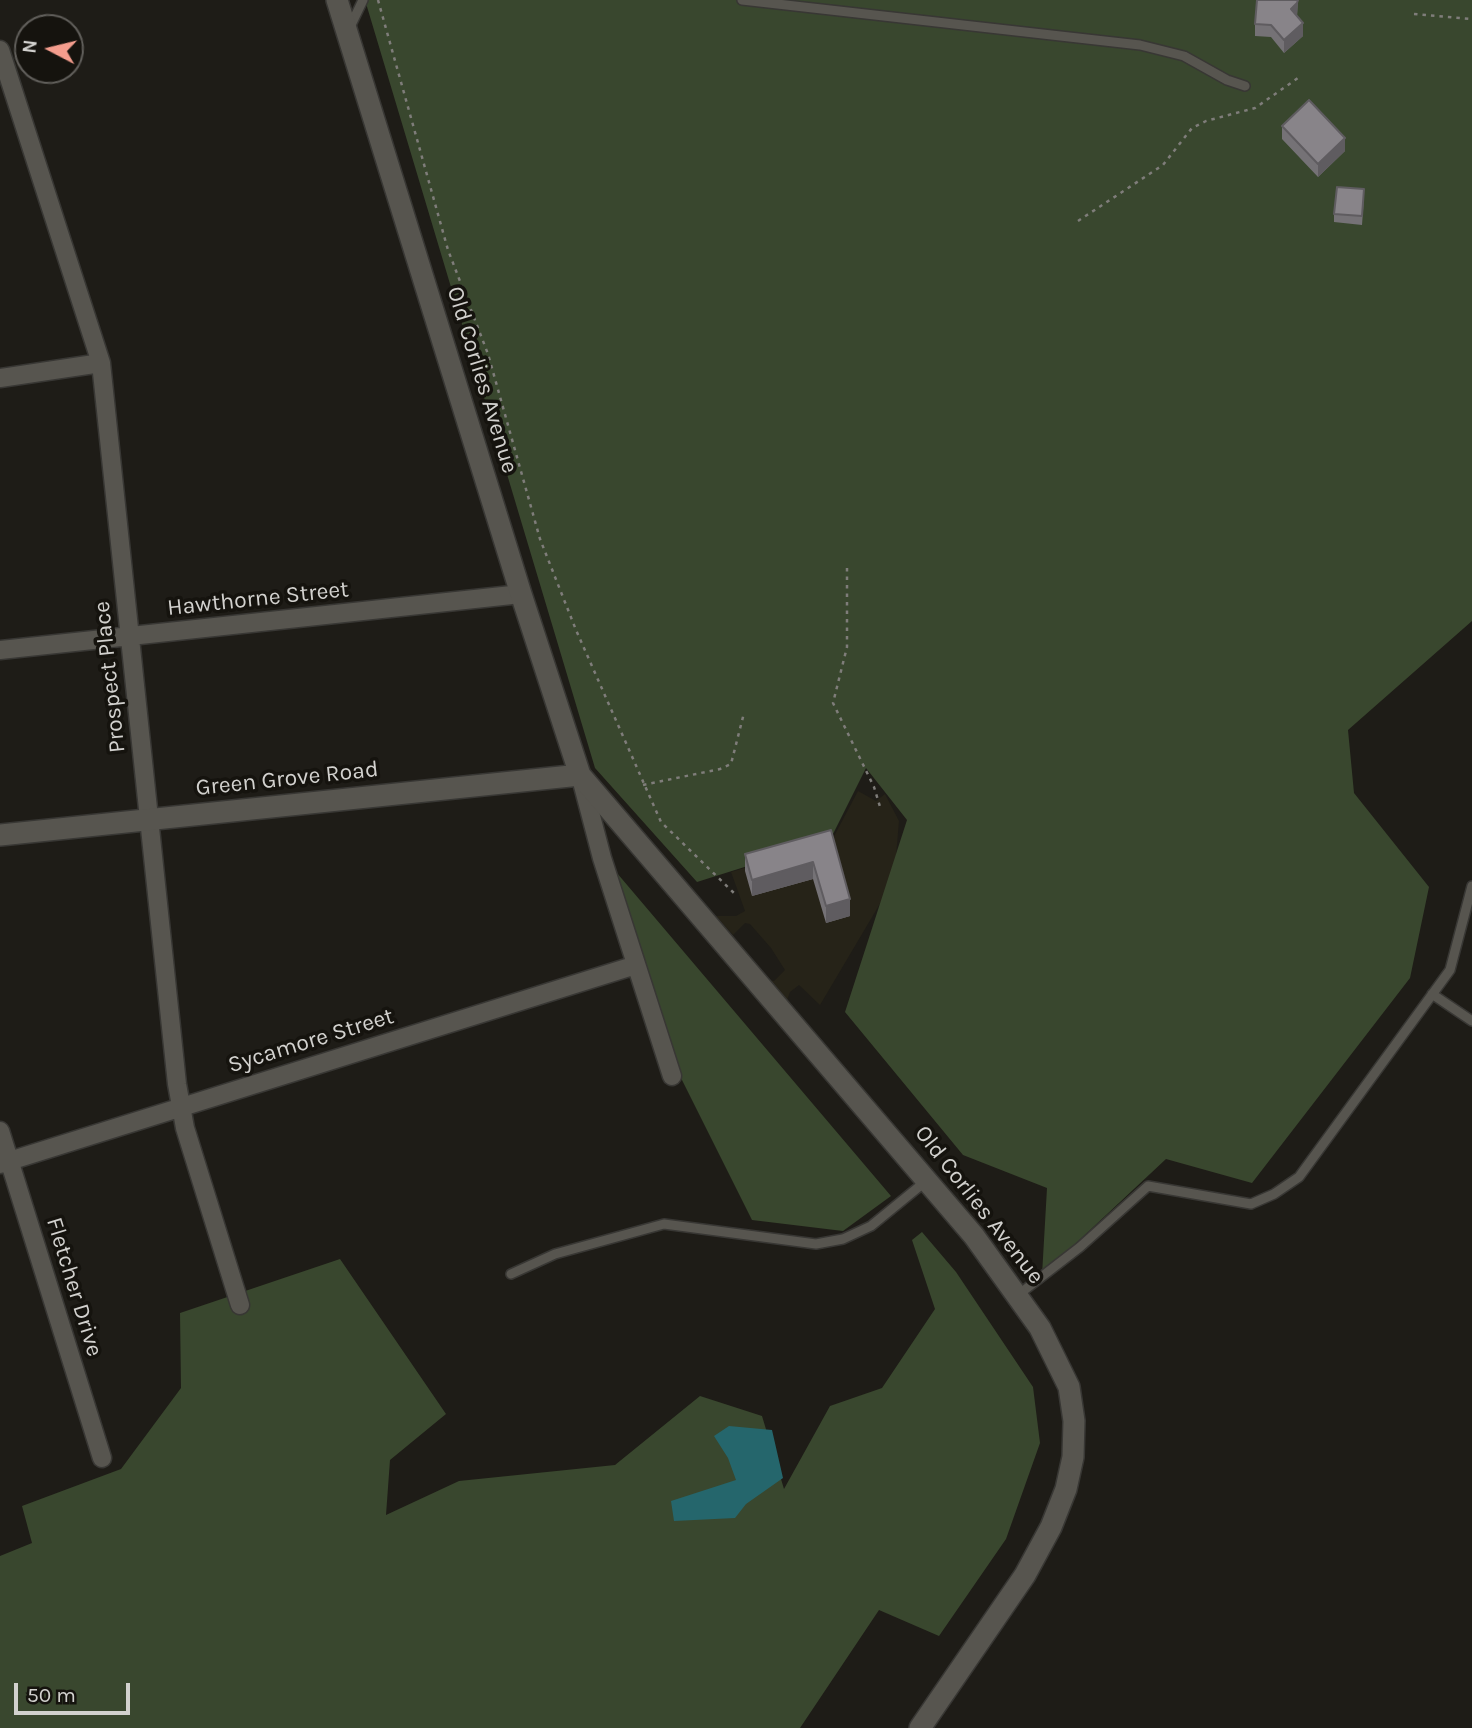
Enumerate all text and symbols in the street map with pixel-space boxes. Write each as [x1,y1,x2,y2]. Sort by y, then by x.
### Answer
north arrow [14,14,84,84]
text: N [18,39,42,55]
street label: Old Corlies Avenue [440,283,524,477]
street label: Hawthorne Street [166,576,350,622]
street label: Prospect Place [88,600,132,754]
street label: Green Grove Road [194,756,380,802]
street label: Sycamore Street [225,1003,397,1079]
street label: Old Corlies Avenue [908,1120,1050,1290]
street label: Fletcher Drive [40,1214,108,1360]
scale bar [18,1668,133,1712]
text: 50 m [27,1683,76,1707]

